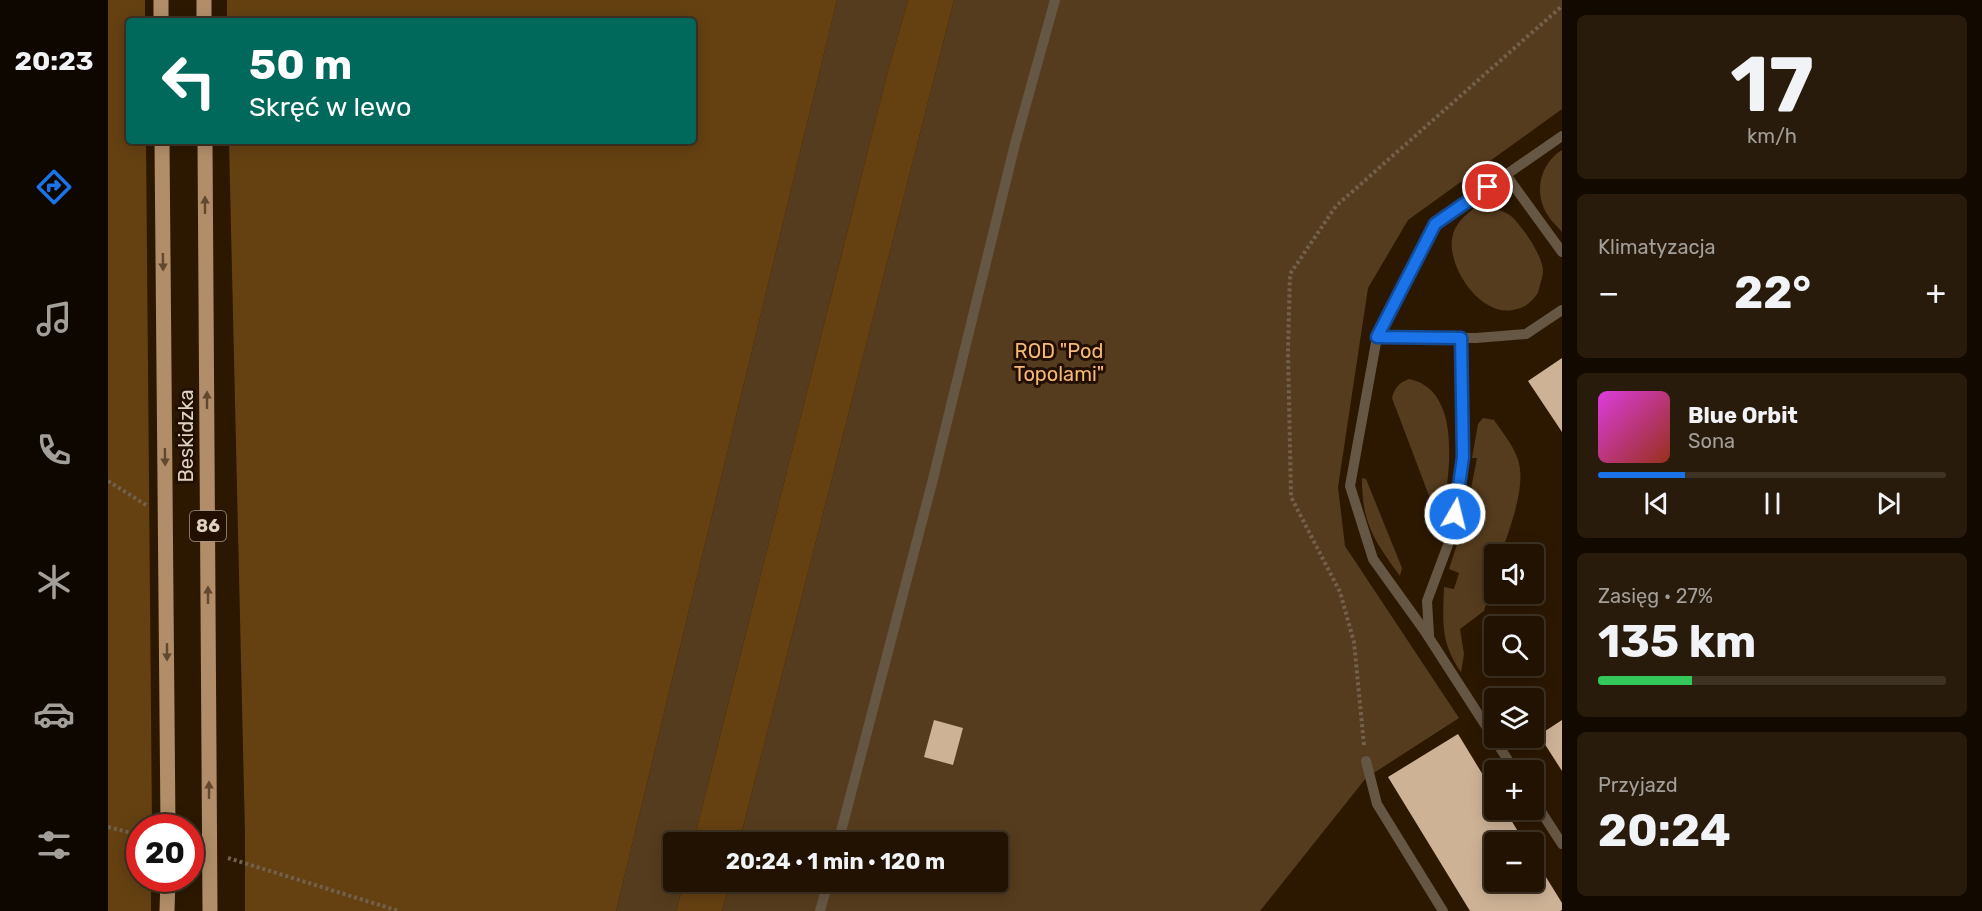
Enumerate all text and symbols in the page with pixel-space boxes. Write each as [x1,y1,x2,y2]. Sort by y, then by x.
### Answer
text: 17 [1730,38,1814,131]
text: 50 m [249,40,352,90]
icon: left [150,42,228,120]
text: 20:23 [14,45,94,77]
text: Skręć w lewo [249,91,412,123]
text: km/h [1747,124,1797,148]
pin [1462,161,1513,212]
icon: directions [33,166,75,208]
icon: arrive [1471,170,1504,203]
one-way arrow [200,195,210,214]
text: Klimatyzacja [1598,235,1716,259]
one-way arrow [158,253,168,272]
text: 22° [1734,266,1811,319]
text: − [1598,273,1619,312]
text: + [1925,273,1946,312]
icon: music [33,298,75,340]
park label: ROD "Pod Topolami" [1014,339,1104,386]
street label: Beskidzka [174,389,198,483]
one-way arrow [202,390,212,409]
text: Blue Orbit [1688,402,1798,429]
icon: phone [33,429,75,471]
text: Sona [1688,429,1735,453]
one-way arrow [160,448,170,467]
position arrow [1423,482,1487,546]
icon: previous [1640,487,1673,520]
icon: pause [1756,487,1789,520]
icon: next [1872,487,1905,520]
road number: 86 [190,511,226,541]
map controls [1484,544,1544,892]
button: sound [1484,544,1544,604]
icon: climate [33,561,75,603]
text: Zasięg · 27% [1598,584,1713,608]
one-way arrow [203,585,213,604]
text: 135 km [1598,615,1756,668]
button: search [1484,616,1544,676]
one-way arrow [162,643,172,662]
button: layers [1484,688,1544,748]
icon: car [33,693,75,735]
button: + [1484,760,1544,820]
text: Przyjazd [1598,773,1678,797]
one-way arrow [204,780,214,799]
text: 20:24 [1598,804,1731,857]
speed limit sign: 20 [126,814,204,892]
icon: filters [33,824,75,866]
button: − [1484,832,1544,892]
text: 20:24 · 1 min · 120 m [726,848,945,875]

